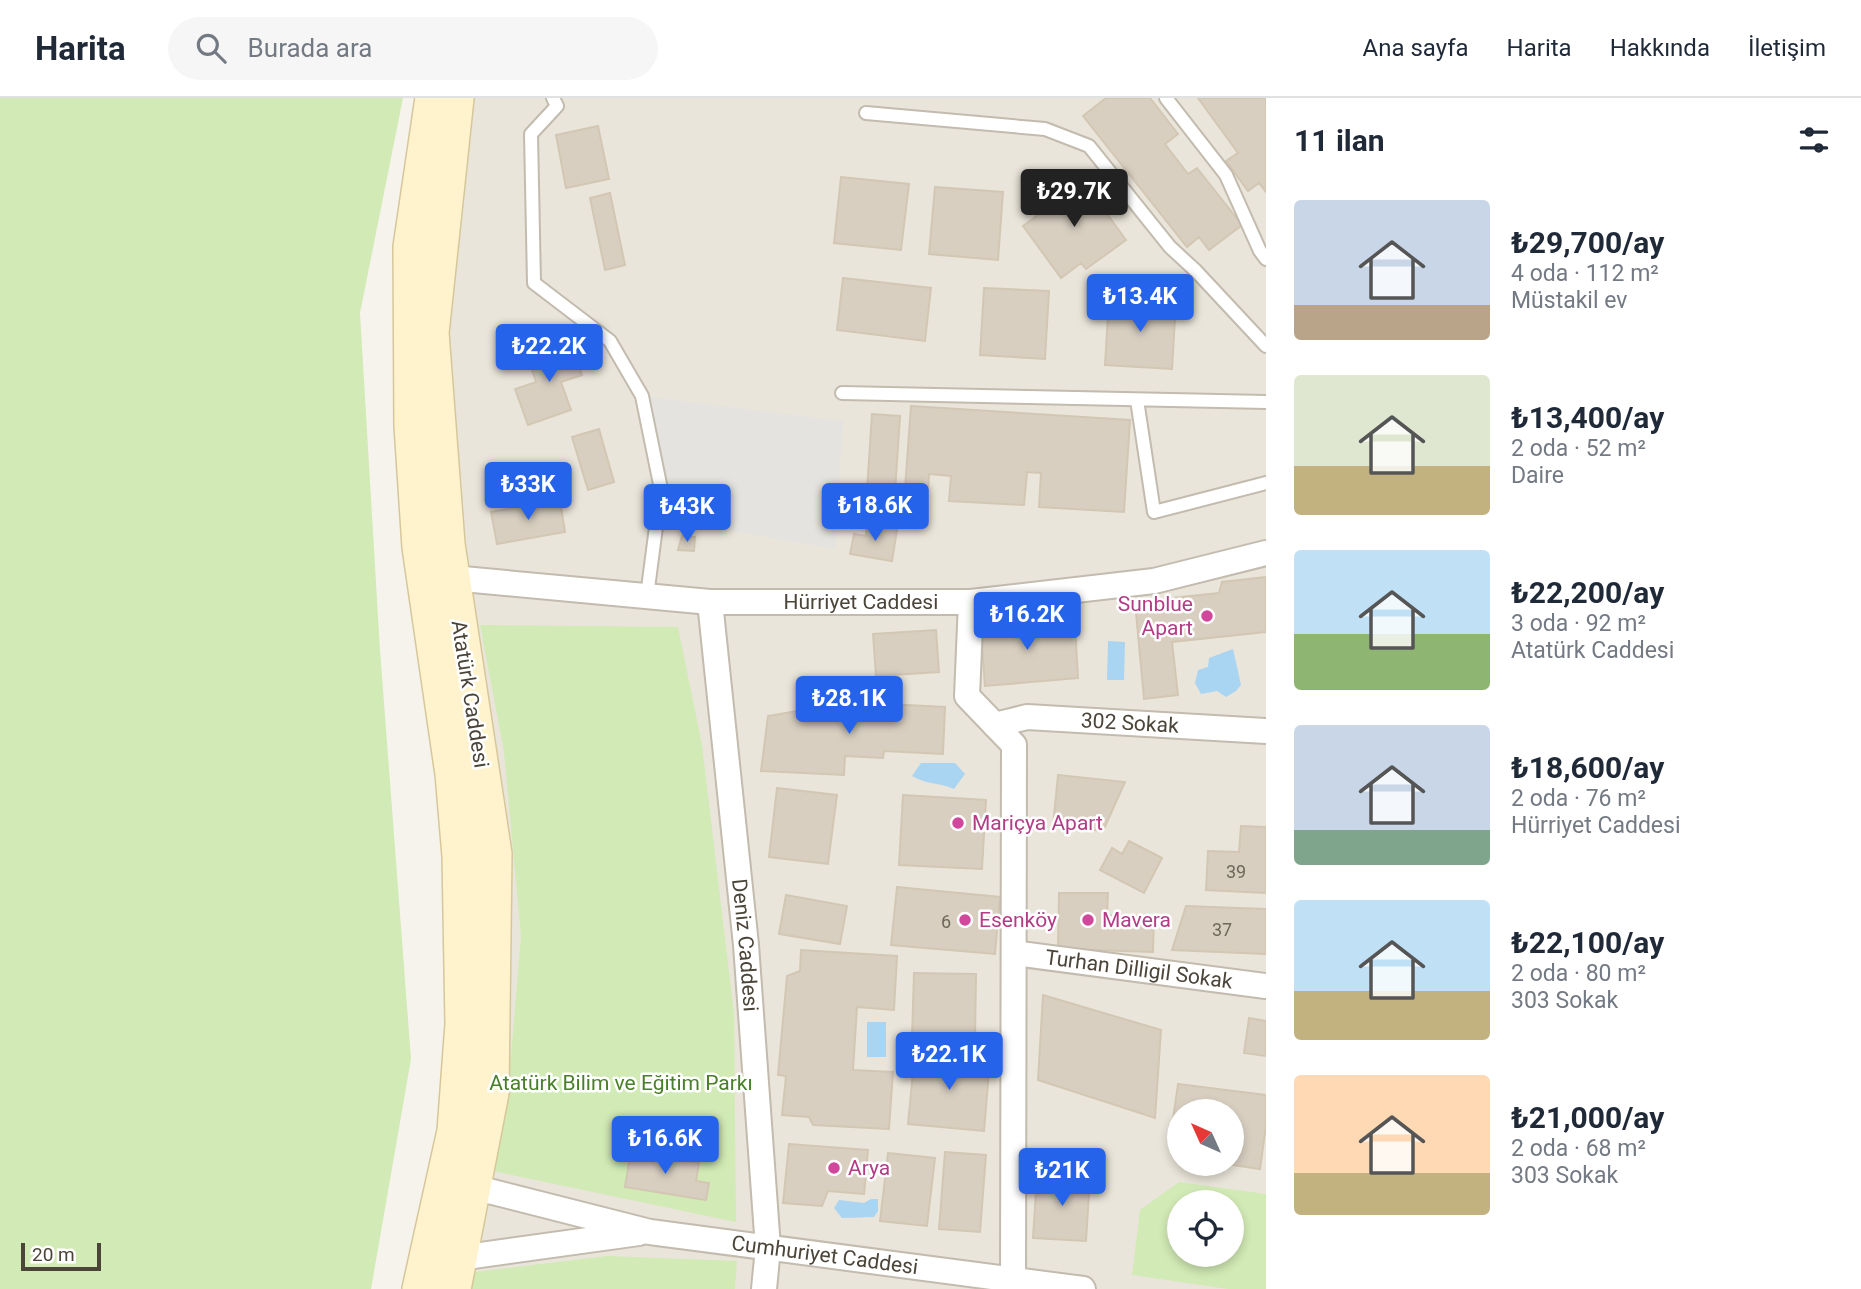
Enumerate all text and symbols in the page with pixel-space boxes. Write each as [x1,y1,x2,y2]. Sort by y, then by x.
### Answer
search box [168,17,658,80]
text: Harita [35,29,126,68]
icon: search [192,29,230,67]
text: Burada ara [248,33,372,63]
text: Ana sayfa [1363,34,1469,62]
text: Harita [1507,34,1572,62]
text: Hakkında [1610,34,1710,62]
text: İletişim [1748,34,1826,62]
icon: filters [1795,121,1833,159]
text: 11 ilan [1294,123,1385,158]
pin: ₺29.7K [1017,170,1131,229]
text: ₺29.7K [1037,178,1111,205]
text: ₺29,700/ay [1511,225,1664,260]
icon: home [1350,228,1434,312]
text: 4 oda · 112 m² [1511,260,1659,287]
pin: ₺13.4K [1083,274,1197,334]
text: ₺13.4K [1103,283,1177,310]
text: Müstakil ev [1511,287,1627,314]
pin: ₺22.2K [492,324,606,384]
text: ₺22.2K [512,333,586,360]
text: ₺13,400/ay [1511,400,1664,435]
icon: home [1350,403,1434,487]
text: 2 oda · 52 m² [1511,435,1646,462]
pin: ₺33K [487,462,569,522]
text: Daire [1511,462,1564,489]
text: ₺33K [501,471,555,498]
pin: ₺43K [646,484,728,544]
pin: ₺18.6K [818,484,932,543]
text: ₺18.6K [838,492,912,519]
text: ₺43K [660,493,714,520]
text: ₺22,200/ay [1511,575,1664,610]
icon: home [1350,578,1434,662]
street label: Hürriyet Caddesi [783,590,938,614]
pin: ₺16.2K [970,592,1084,652]
place label: Sunblue Apart [1118,592,1193,640]
text: ₺16.2K [990,601,1064,628]
marker: Sunblue Apart [1199,608,1215,624]
text: 3 oda · 92 m² [1511,610,1646,637]
street label: Atatürk Caddesi [446,618,494,770]
text: Atatürk Caddesi [1511,637,1674,664]
pin: ₺28.1K [792,676,906,736]
text: ₺28.1K [812,685,886,712]
street label: 302 Sokak [1080,708,1180,738]
text: ₺18,600/ay [1511,750,1664,785]
icon: home [1350,753,1434,837]
text: 2 oda · 76 m² [1511,785,1646,812]
place label: Mariçya Apart [972,811,1103,835]
text: Hürriyet Caddesi [1511,812,1681,839]
marker: Mariçya Apart [950,815,966,831]
house number: 39 [1226,861,1246,882]
street label: Deniz Caddesi [727,878,763,1012]
place label: Esenköy [979,908,1057,932]
place label: Mavera [1102,908,1171,932]
house number: 6 [941,911,951,932]
marker: Esenköy [957,912,973,928]
marker: Mavera [1080,912,1096,928]
house number: 37 [1212,919,1232,940]
text: ₺22,100/ay [1511,925,1664,960]
icon: home [1350,928,1434,1012]
street label: Turhan Dilligil Sokak [1044,945,1234,994]
text: 2 oda · 80 m² [1511,960,1646,987]
text: 303 Sokak [1511,987,1618,1014]
pin: ₺22.1K [892,1032,1006,1092]
text: ₺22.1K [912,1041,986,1068]
park label: Atatürk Bilim ve Eğitim Parkı [489,1071,753,1095]
north arrow [1167,1099,1244,1176]
map controls [1167,1099,1244,1267]
text: ₺21,000/ay [1511,1100,1664,1135]
icon: home [1350,1103,1434,1187]
pin: ₺16.6K [608,1116,722,1176]
text: ₺16.6K [628,1125,702,1152]
text: 2 oda · 68 m² [1511,1135,1646,1162]
pin: ₺21K [1021,1148,1103,1208]
place label: Arya [848,1156,890,1180]
text: ₺21K [1035,1157,1089,1184]
marker: Arya [826,1160,842,1176]
text: 303 Sokak [1511,1162,1618,1189]
button: locate [1167,1190,1244,1267]
street label: Cumhuriyet Caddesi [730,1231,920,1279]
scale bar [21,1240,102,1272]
text: 20 m [32,1243,75,1266]

